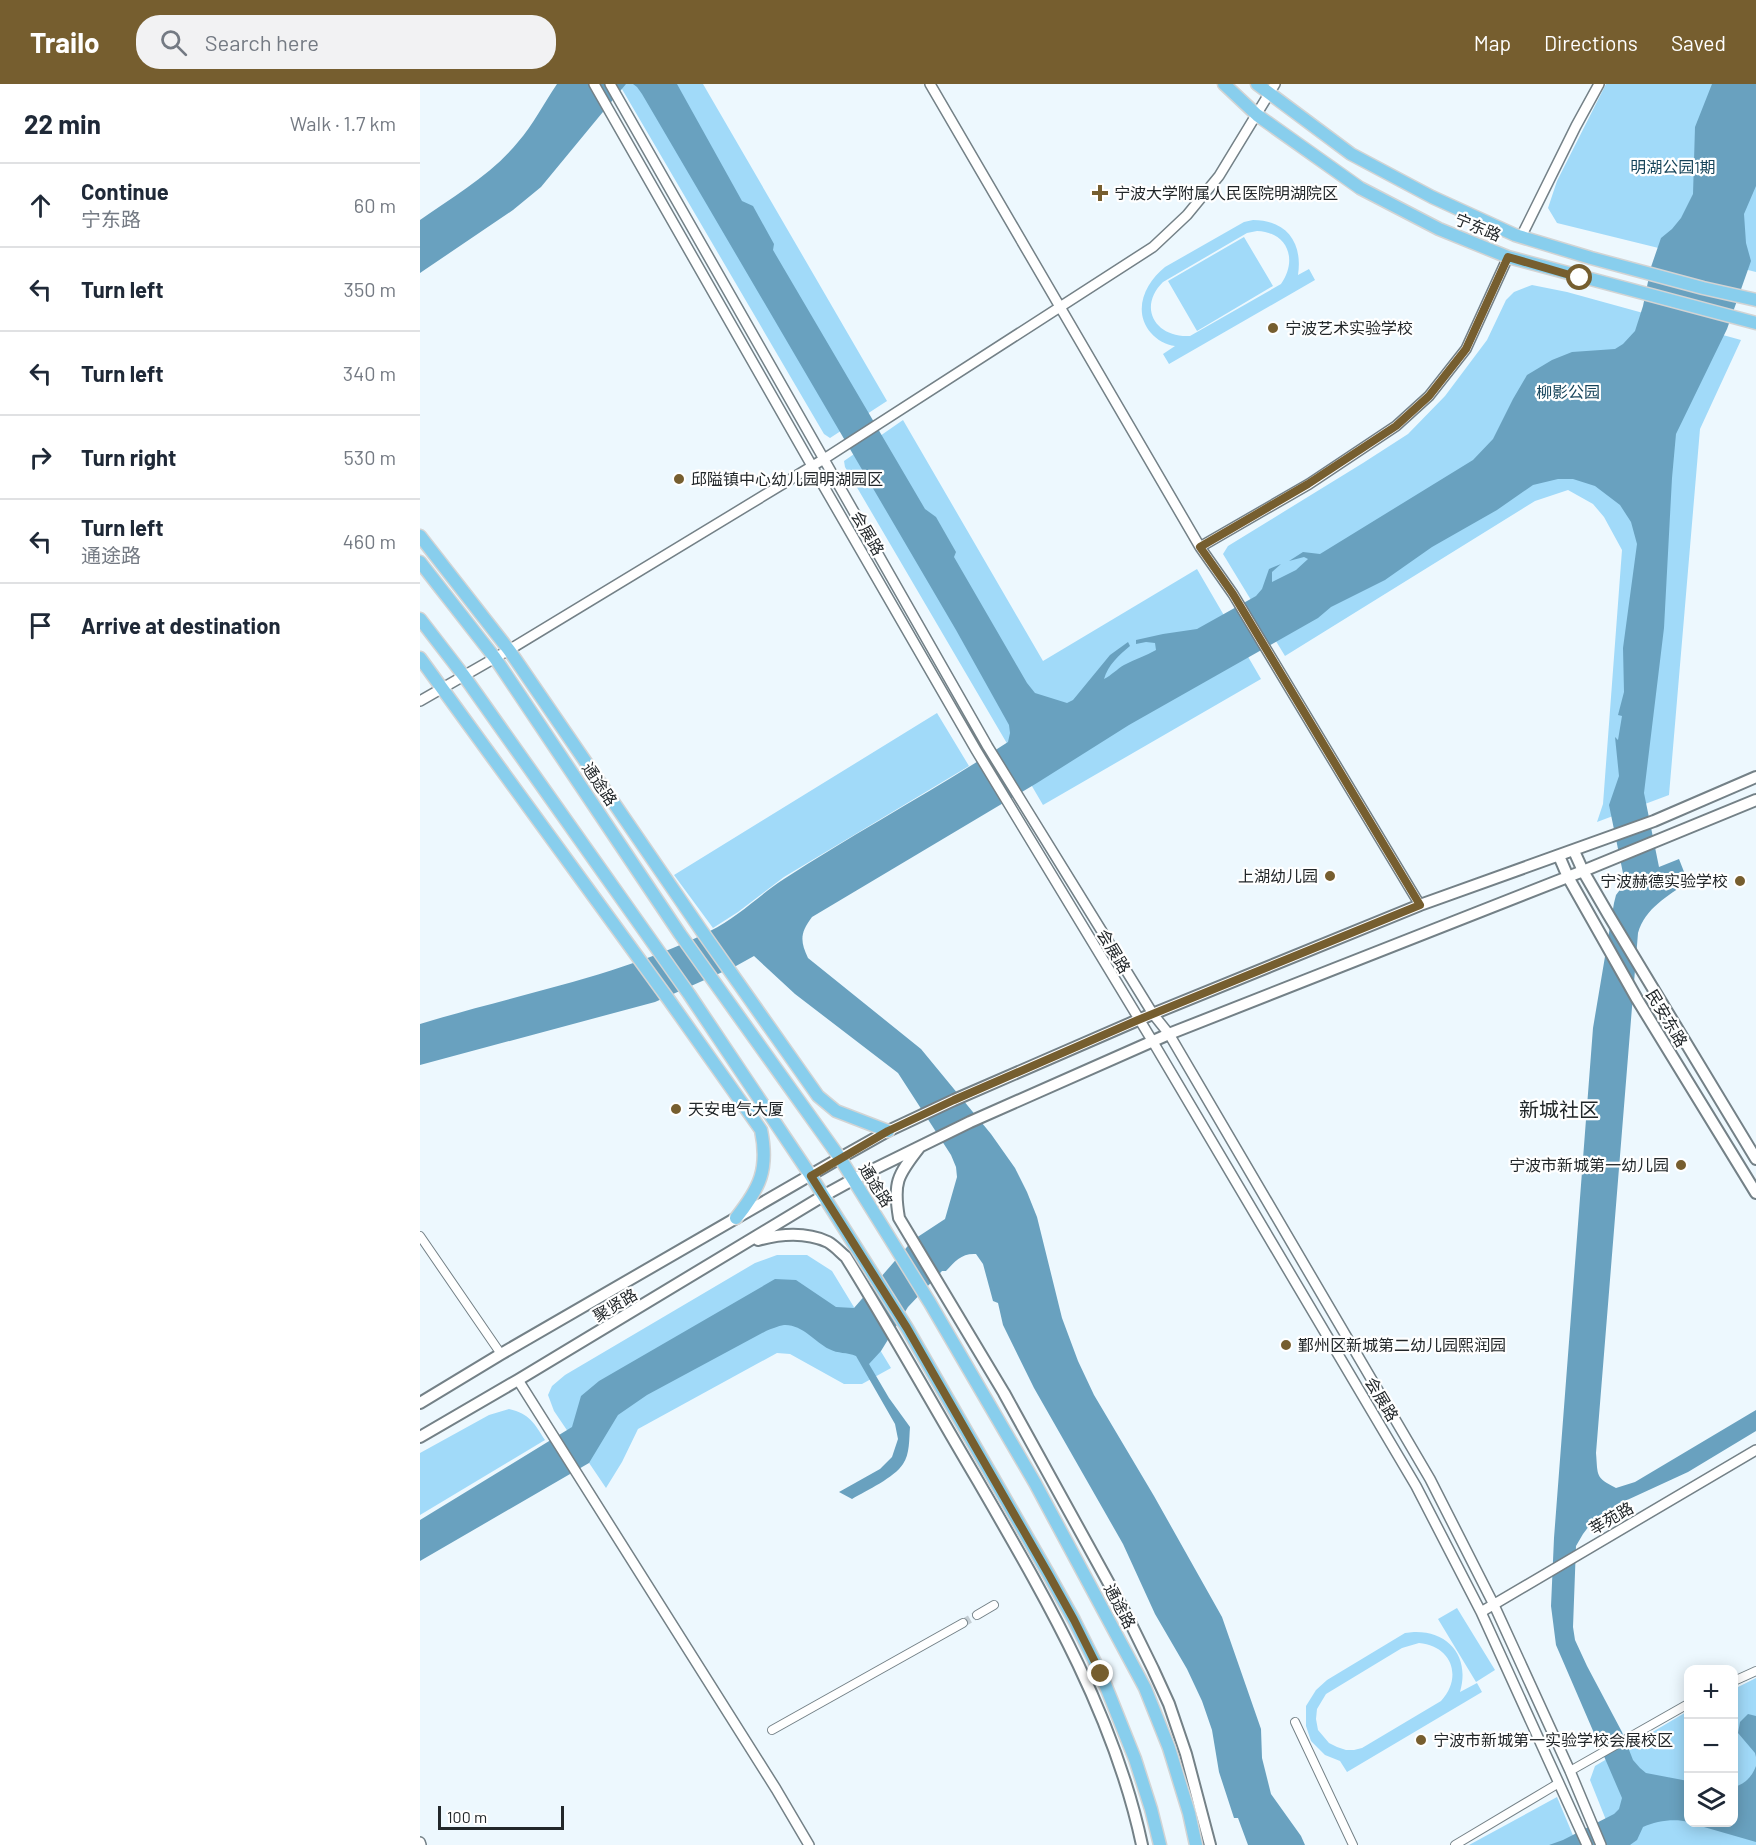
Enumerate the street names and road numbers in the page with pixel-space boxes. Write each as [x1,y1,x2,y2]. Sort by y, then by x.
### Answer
street label: 宁东路 [1452,209,1504,244]
street label: 会展路 [848,507,889,558]
street label: 通途路 [579,759,622,809]
street label: 会展路 [1094,925,1135,976]
street label: 民安东路 [1643,985,1692,1050]
street label: 通途路 [856,1159,897,1210]
street label: 聚贤路 [589,1284,640,1325]
street label: 会展路 [1362,1373,1403,1424]
street label: 莘苑路 [1585,1497,1636,1538]
street label: 通途路 [1101,1580,1140,1631]

